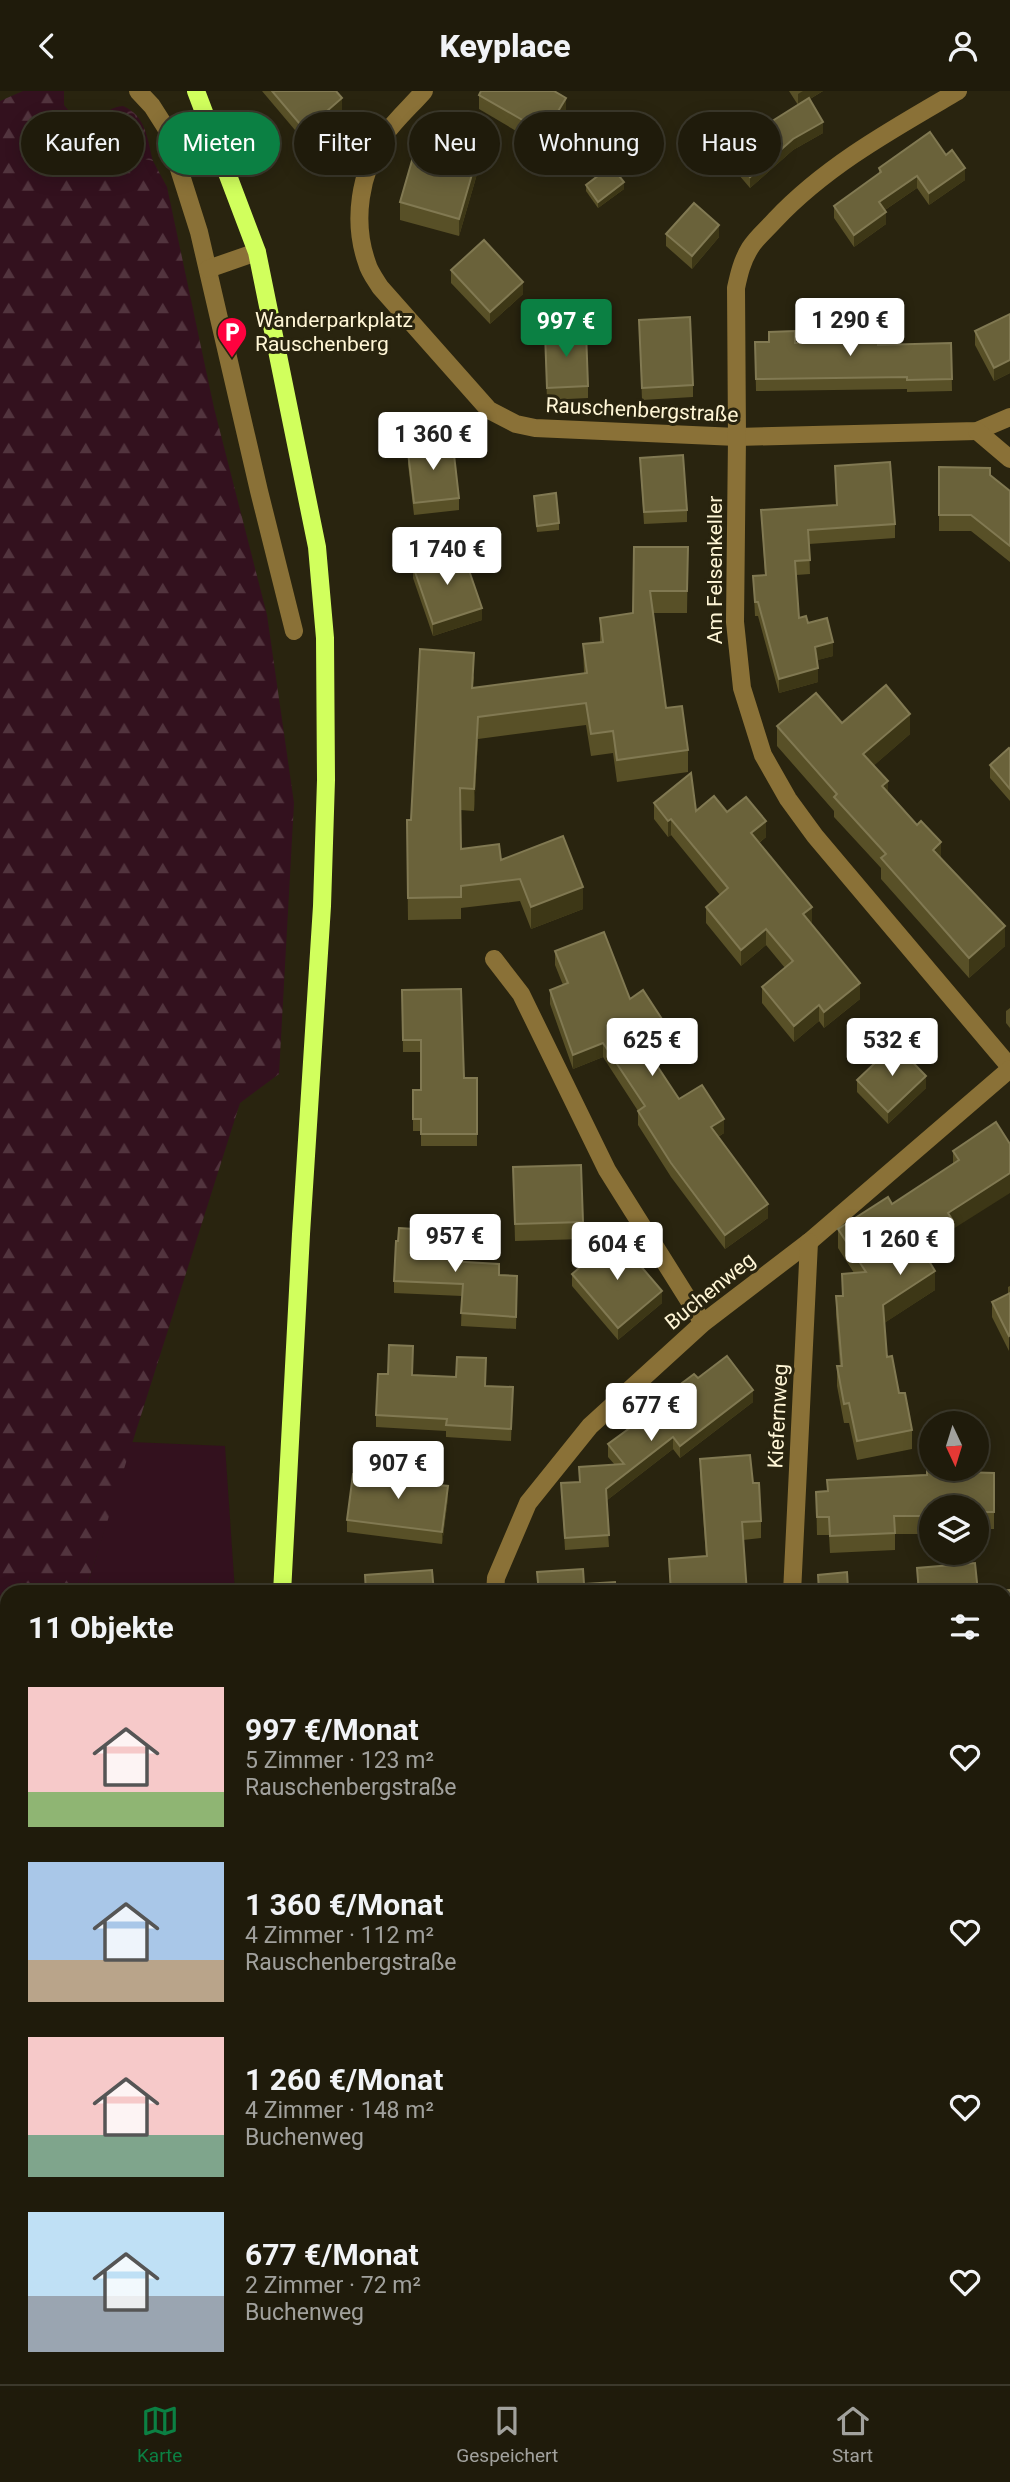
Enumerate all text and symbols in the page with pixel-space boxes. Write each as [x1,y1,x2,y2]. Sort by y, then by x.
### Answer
icon: back [28,27,66,65]
text: Keyplace [439,27,571,65]
icon: person [944,27,982,65]
chip: Kaufen [21,112,144,175]
chip: Mieten [158,112,280,175]
chip: Filter [294,112,395,175]
chip: Neu [409,112,500,175]
chip: Wohnung [514,112,664,175]
chip: Haus [678,112,781,175]
pin: 997 € [517,299,615,359]
pin: 1 290 € [785,299,915,358]
text: 1 290 € [811,307,889,334]
place label: Wanderparkplatz Rauschenberg [255,308,413,356]
text: 997 € [537,308,595,335]
parking icon: Wanderparkplatz Rauschenberg [215,315,249,359]
street label: Rauschenbergstraße [545,393,739,427]
pin: 1 360 € [368,413,498,472]
text: 1 360 € [394,421,472,448]
street label: Am Felsenkeller [703,496,727,644]
pin: 1 740 € [382,527,512,587]
text: 1 740 € [408,536,486,563]
pin: 625 € [603,1019,701,1078]
pin: 532 € [843,1019,941,1078]
text: 625 € [623,1027,681,1054]
text: 532 € [863,1027,921,1054]
pin: 957 € [406,1215,504,1274]
pin: 1 260 € [835,1217,965,1277]
text: 957 € [426,1223,484,1250]
pin: 604 € [568,1223,666,1282]
text: 1 260 € [861,1226,939,1253]
text: 604 € [588,1231,646,1258]
street label: Buchenweg [660,1247,760,1335]
street label: Kiefernweg [763,1363,793,1469]
pin: 677 € [602,1383,700,1443]
text: 677 € [622,1392,680,1419]
north arrow [919,1411,989,1481]
map controls [919,1411,989,1565]
pin: 907 € [349,1441,447,1501]
text: 907 € [369,1450,427,1477]
button: layers [919,1495,989,1565]
icon: filters [946,1608,984,1646]
text: 11 Objekte [28,1610,174,1645]
text: 997 €/Monat [245,1712,419,1747]
icon: home [84,1715,168,1799]
icon: heart [946,1738,984,1776]
text: 5 Zimmer · 123 m² [245,1747,434,1774]
text: Rauschenbergstraße [245,1774,457,1801]
text: 1 360 €/Monat [245,1887,443,1922]
icon: home [84,1890,168,1974]
icon: heart [946,1913,984,1951]
text: 4 Zimmer · 112 m² [245,1922,434,1949]
text: Rauschenbergstraße [245,1949,457,1976]
text: 1 260 €/Monat [245,2062,443,2097]
icon: home [84,2065,168,2149]
icon: heart [946,2088,984,2126]
text: 4 Zimmer · 148 m² [245,2097,434,2124]
text: Buchenweg [245,2124,364,2151]
text: 677 €/Monat [245,2237,419,2272]
icon: home [84,2240,168,2324]
icon: heart [946,2263,984,2301]
text: 2 Zimmer · 72 m² [245,2272,421,2299]
text: Buchenweg [245,2299,364,2326]
tab: Karte [137,2402,182,2467]
tab: Gespeichert [456,2402,558,2467]
tab: Start [832,2402,873,2467]

